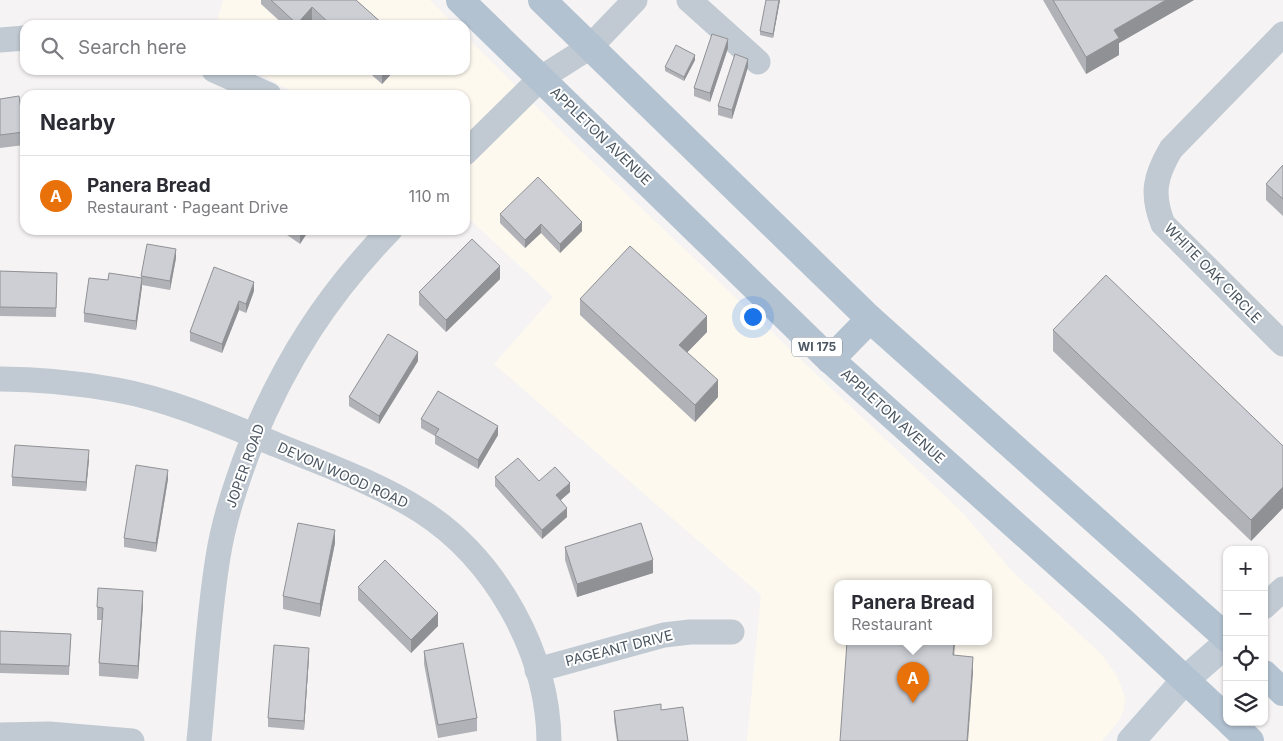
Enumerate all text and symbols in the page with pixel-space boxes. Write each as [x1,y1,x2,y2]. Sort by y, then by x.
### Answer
search box [20,20,470,75]
icon: search [38,34,66,62]
text: Search here [78,36,187,59]
street label: APPLETON AVENUE [547,83,655,188]
text: Nearby [40,110,115,135]
text: Panera Bread [87,174,211,197]
text: A [50,186,62,206]
text: 110 m [408,186,450,206]
text: Restaurant · Pageant Drive [87,197,288,217]
street label: WHITE OAK CIRCLE [1161,219,1265,326]
your location [740,304,766,330]
road number: WI 175 [792,338,842,357]
street label: APPLETON AVENUE [838,365,949,467]
street label: JOPER ROAD [221,422,268,510]
street label: DEVON WOOD ROAD [275,438,411,511]
map controls [1223,546,1268,726]
button: + [1223,546,1268,591]
popup [834,580,992,645]
text: Panera Bread [851,591,975,614]
button: − [1223,591,1268,636]
text: Restaurant [851,614,932,634]
street label: PAGEANT DRIVE [563,626,674,669]
button: locate [1223,636,1268,681]
pin: A [897,662,929,703]
button: layers [1223,681,1268,726]

